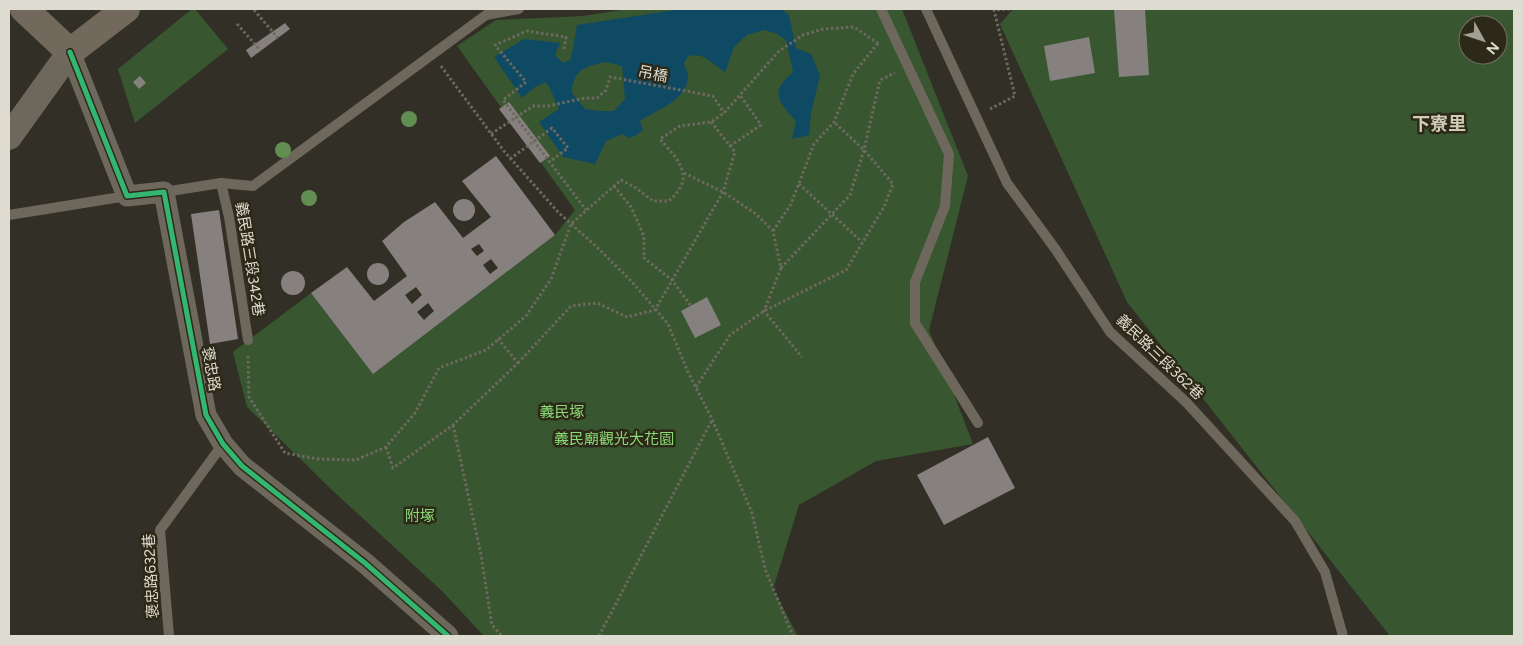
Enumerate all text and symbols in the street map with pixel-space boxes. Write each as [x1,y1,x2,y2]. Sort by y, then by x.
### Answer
north arrow [1458,15,1508,65]
text: N [1483,38,1503,58]
street label: 吊橋 [637,62,669,86]
district label: 下寮里 [1412,113,1466,135]
street label: 義民路三段342巷 [232,200,268,318]
street label: 義民路三段362巷 [1112,311,1208,403]
street label: 褒忠路 [198,345,224,393]
park label: 義民塚 [539,403,585,421]
park label: 義民廟觀光大花園 [554,430,674,448]
park label: 附塚 [405,507,435,525]
street label: 褒忠路632巷 [140,533,162,619]

